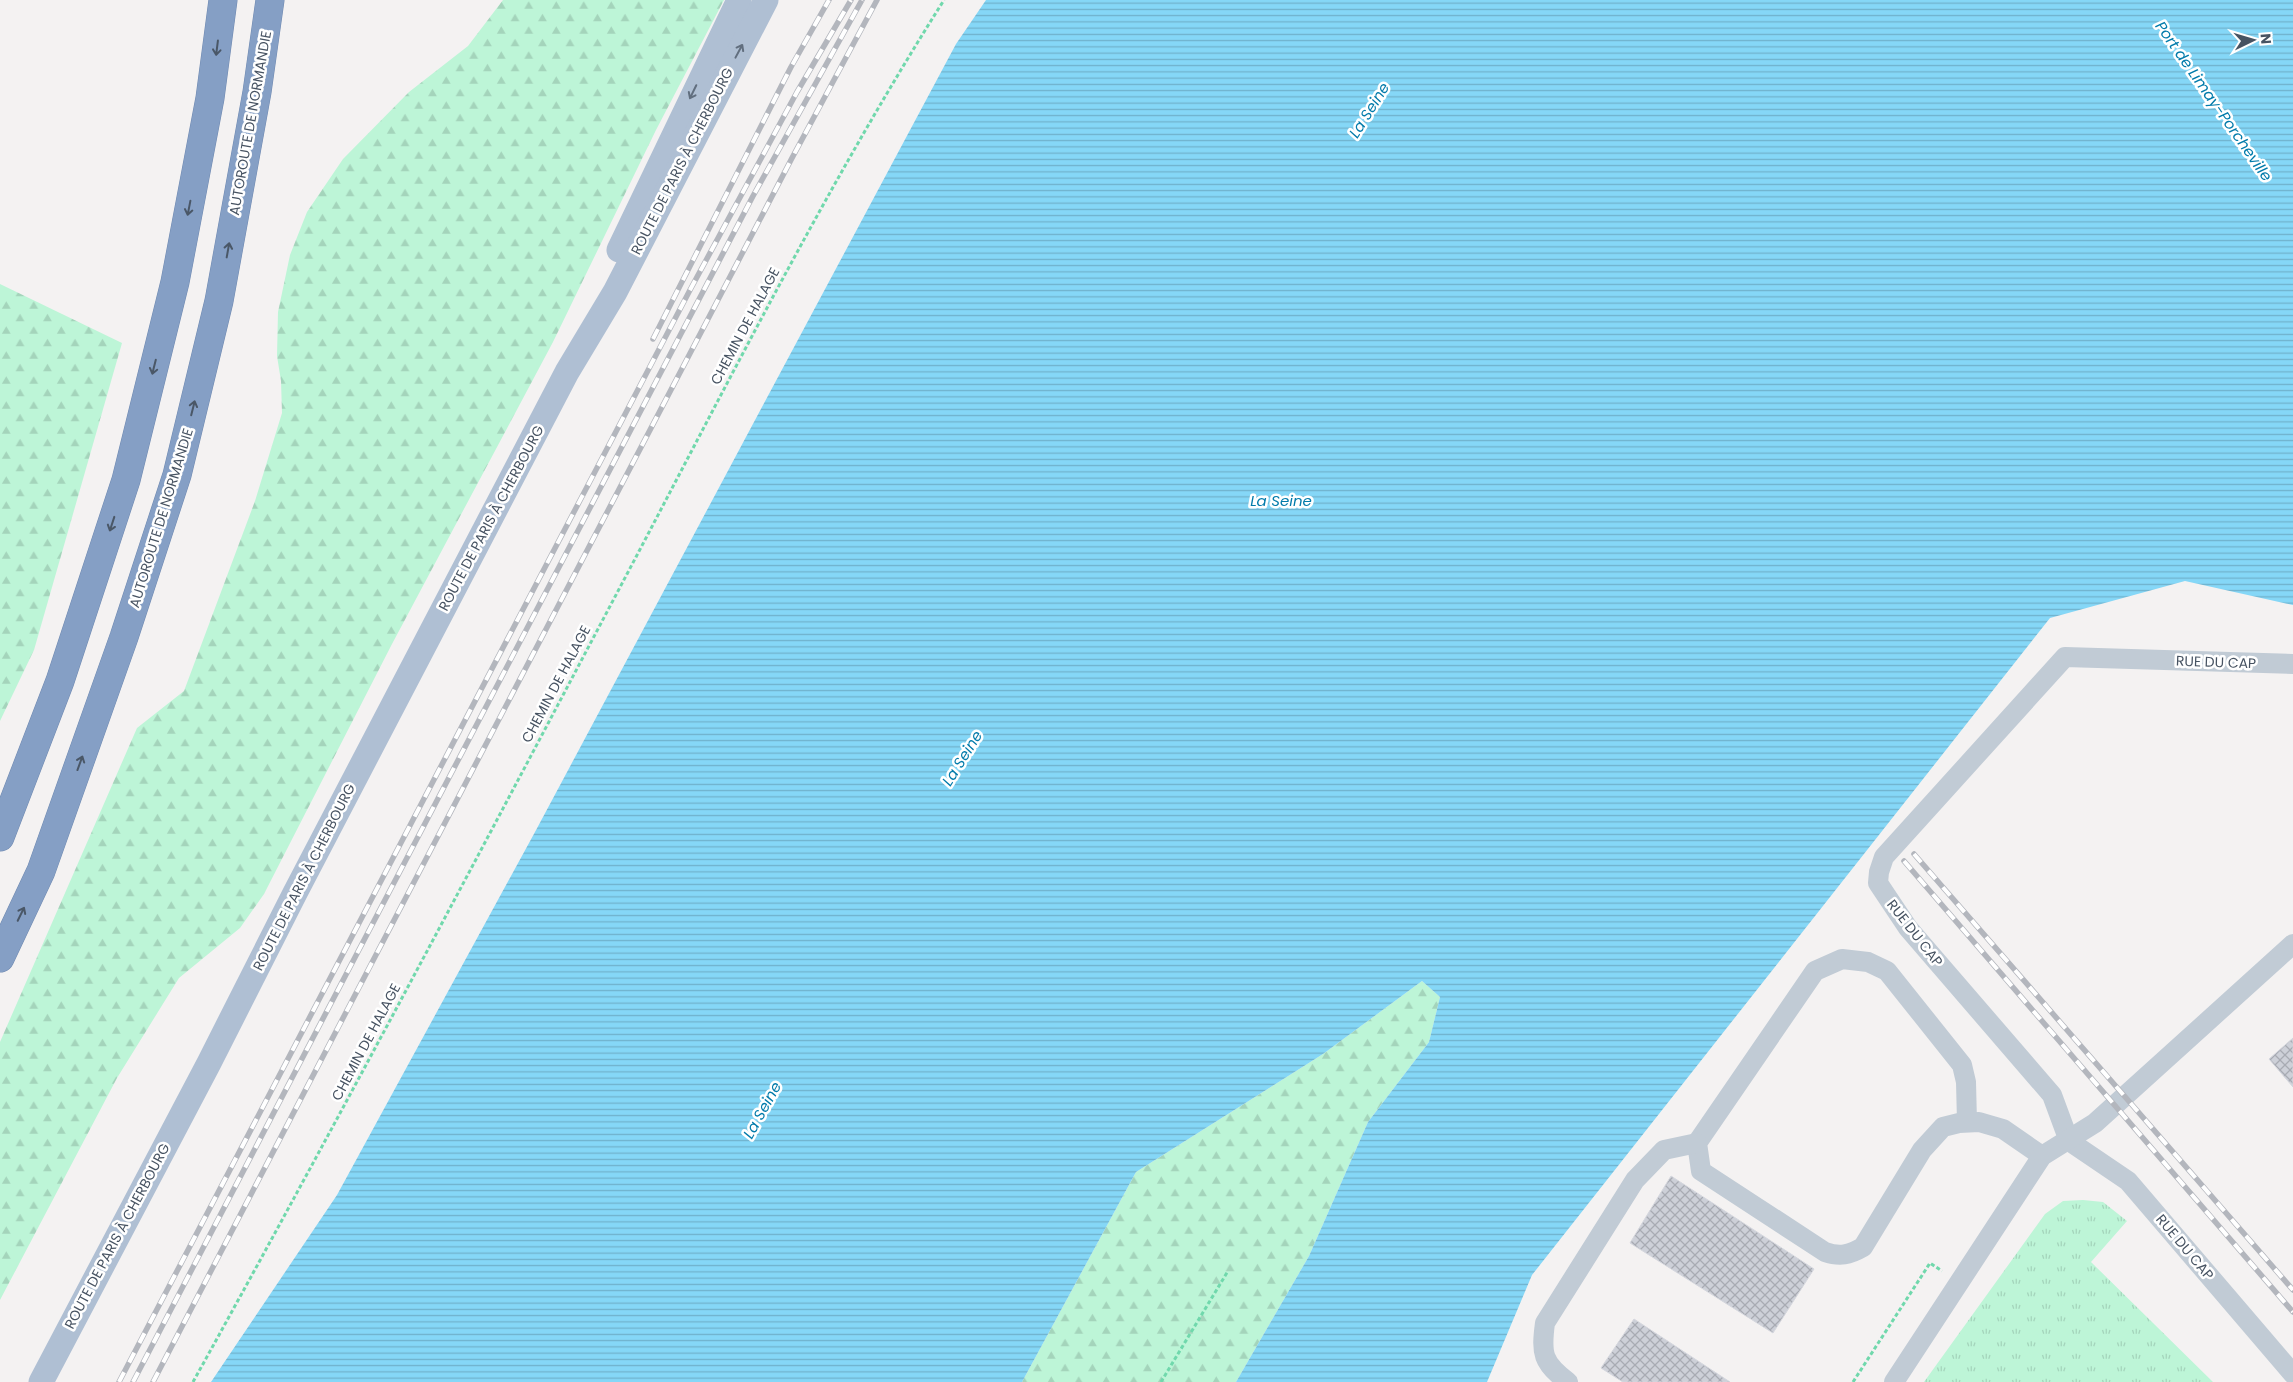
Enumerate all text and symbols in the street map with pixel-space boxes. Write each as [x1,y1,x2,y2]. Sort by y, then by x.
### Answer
north arrow [2228,15,2278,65]
water label: Port de Limay-Porcheville [2151,17,2277,185]
street label: AUTOROUTE DE NORMANDIE [224,29,276,217]
text: N [2256,33,2276,45]
one-way arrow [212,40,222,56]
one-way arrow [734,45,744,59]
street label: ROUTE DE PARIS À CHERBOURG [626,64,738,258]
water label: La Seine [1344,78,1394,142]
one-way arrow [688,84,698,99]
one-way arrow [184,200,194,216]
one-way arrow [224,242,234,258]
street label: CHEMIN DE HALAGE [706,264,784,388]
one-way arrow [149,359,158,375]
one-way arrow [189,401,198,417]
street label: ROUTE DE PARIS À CHERBOURG [433,422,549,614]
street label: AUTOROUTE DE NORMANDIE [124,426,198,610]
water label: La Seine [1250,490,1312,511]
one-way arrow [106,515,116,531]
street label: CHEMIN DE HALAGE [517,622,595,746]
street label: RUE DU CAP [2176,651,2256,673]
water label: La Seine [937,726,987,790]
one-way arrow [76,756,85,771]
street label: ROUTE DE PARIS À CHERBOURG [248,780,360,974]
street label: RUE DU CAP [1882,895,1948,971]
one-way arrow [17,907,26,922]
street label: CHEMIN DE HALAGE [327,980,405,1104]
water label: La Seine [738,1078,786,1142]
street label: ROUTE DE PARIS À CHERBOURG [59,1140,175,1332]
street label: RUE DU CAP [2152,1210,2218,1284]

